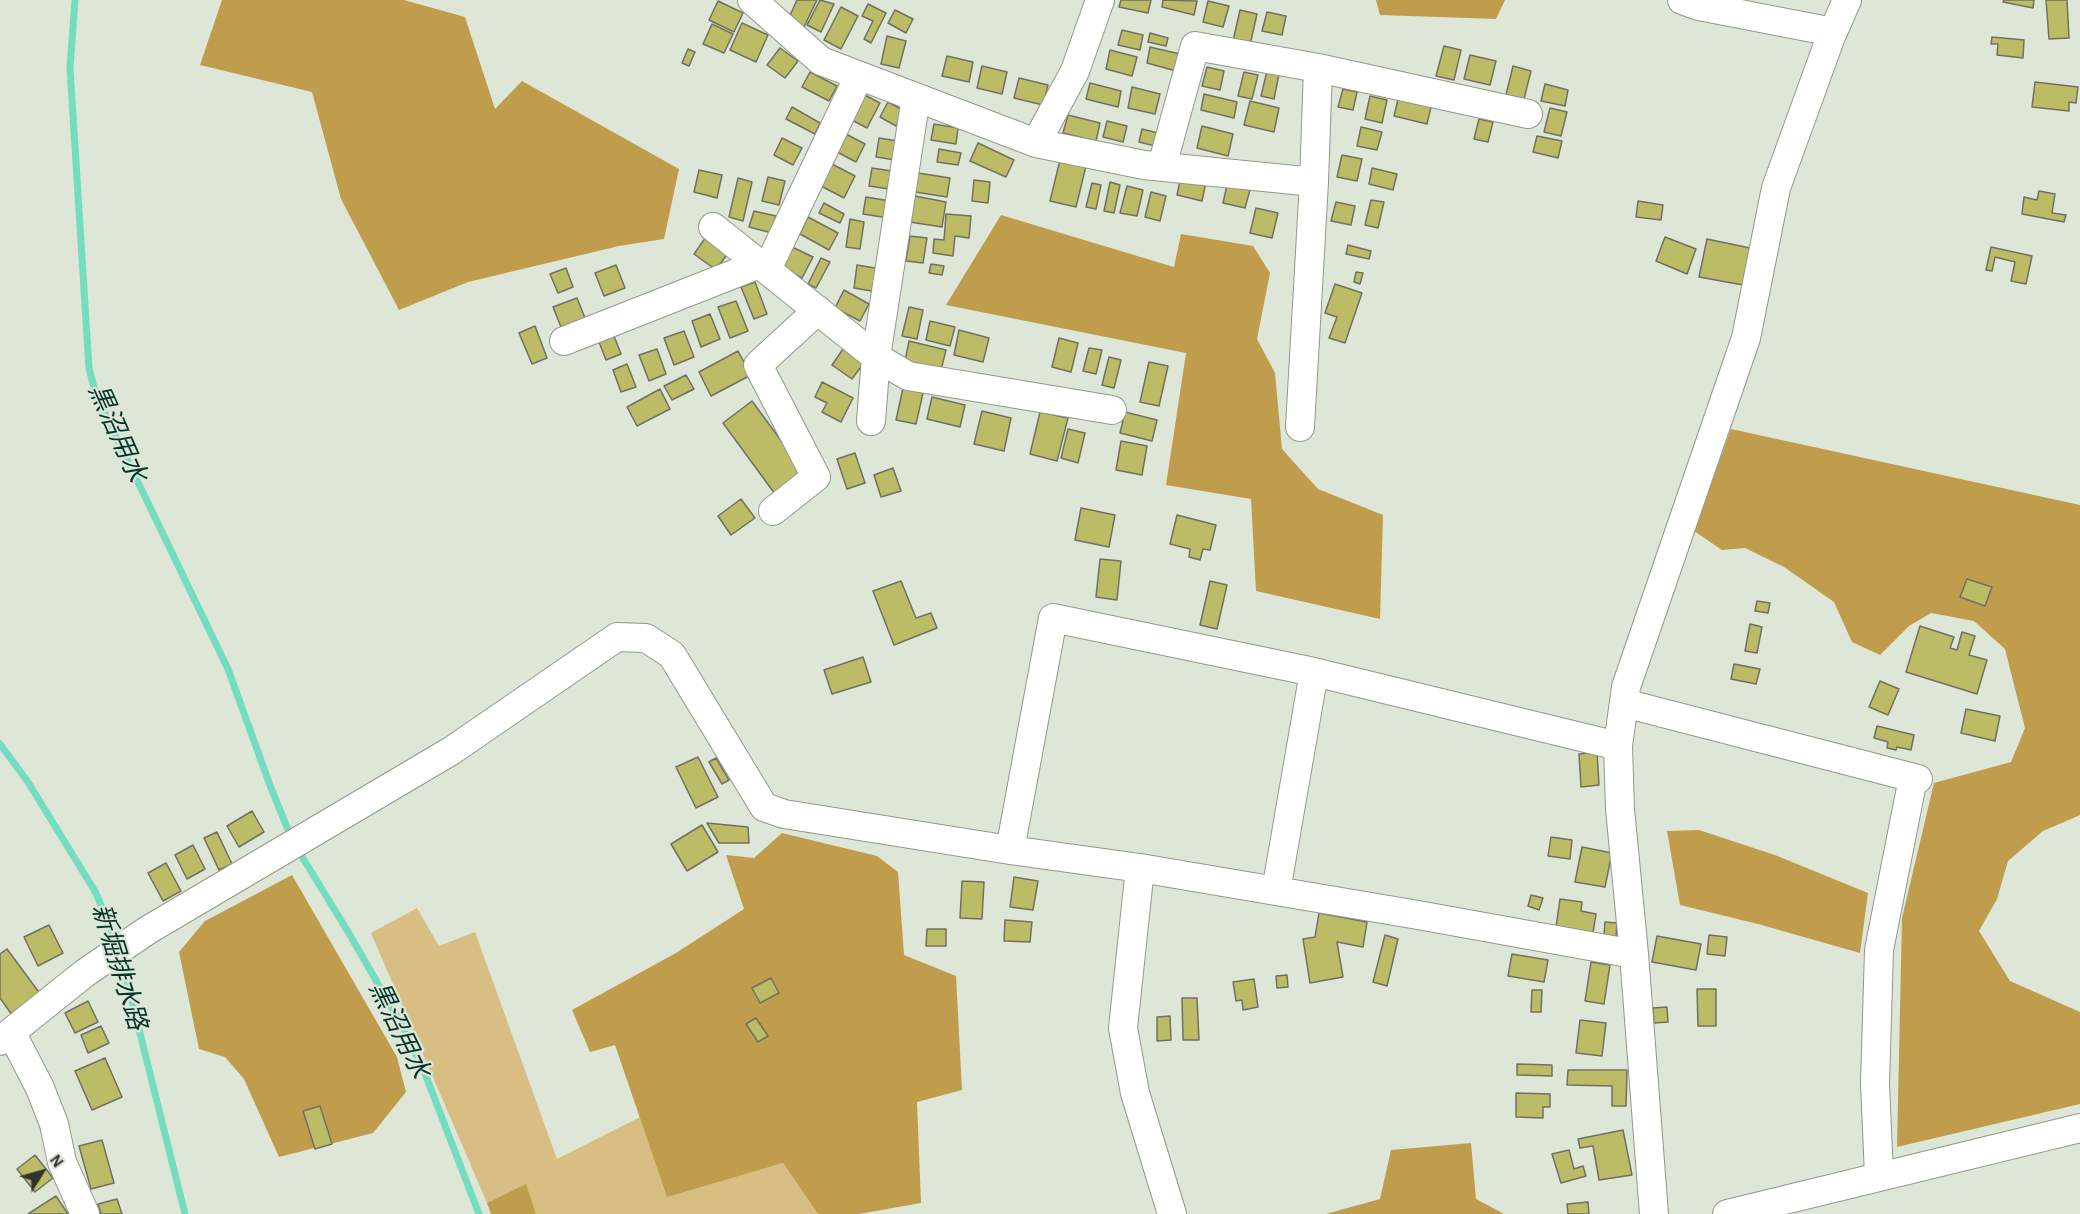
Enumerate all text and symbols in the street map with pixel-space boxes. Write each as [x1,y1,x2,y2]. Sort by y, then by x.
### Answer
water label: 黒沼用水 [82,379,152,487]
water label: 新堀排水路 [85,900,153,1034]
water label: 黒沼用水 [362,976,436,1084]
north arrow [12,1142,72,1202]
text: N [47,1152,66,1170]

